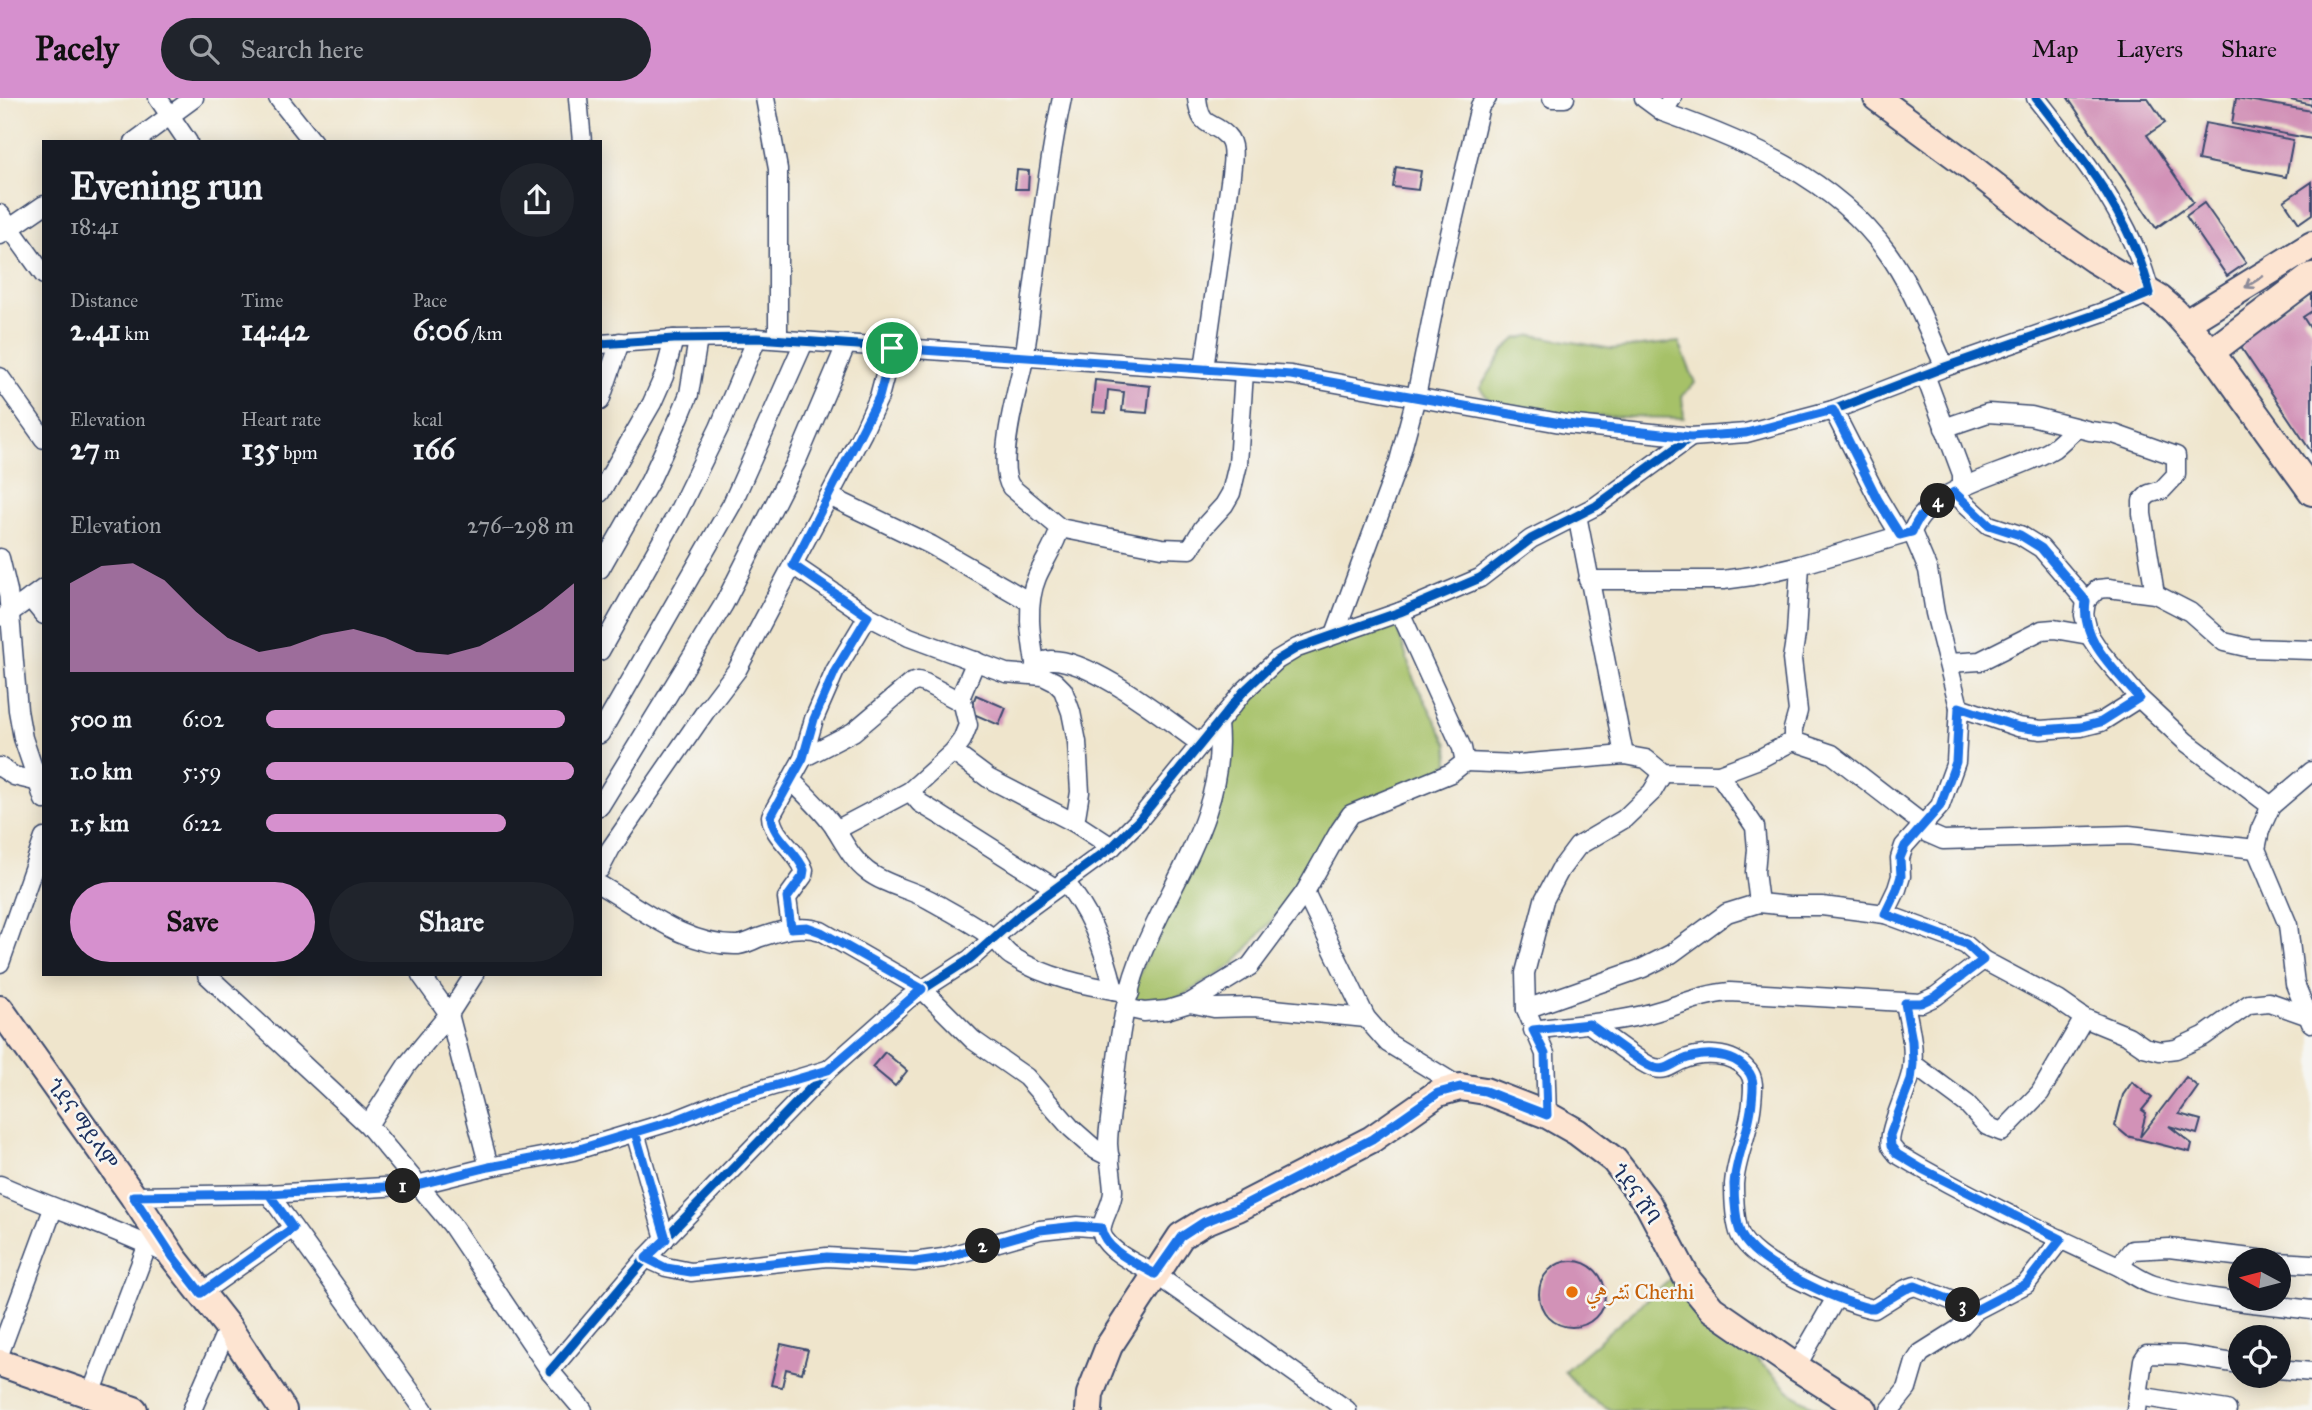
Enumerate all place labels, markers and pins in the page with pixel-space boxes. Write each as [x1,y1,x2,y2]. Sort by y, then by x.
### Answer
pin [862,318,922,378]
pin: 4 [1920,484,1955,518]
pin: 1 [386,1168,420,1204]
pin: 2 [965,1228,1000,1264]
place label: تشرهي Cherhi [1586,1279,1694,1309]
marker: تشرهي Cherhi [1564,1284,1580,1300]
pin: 3 [1946,1288,1980,1322]

